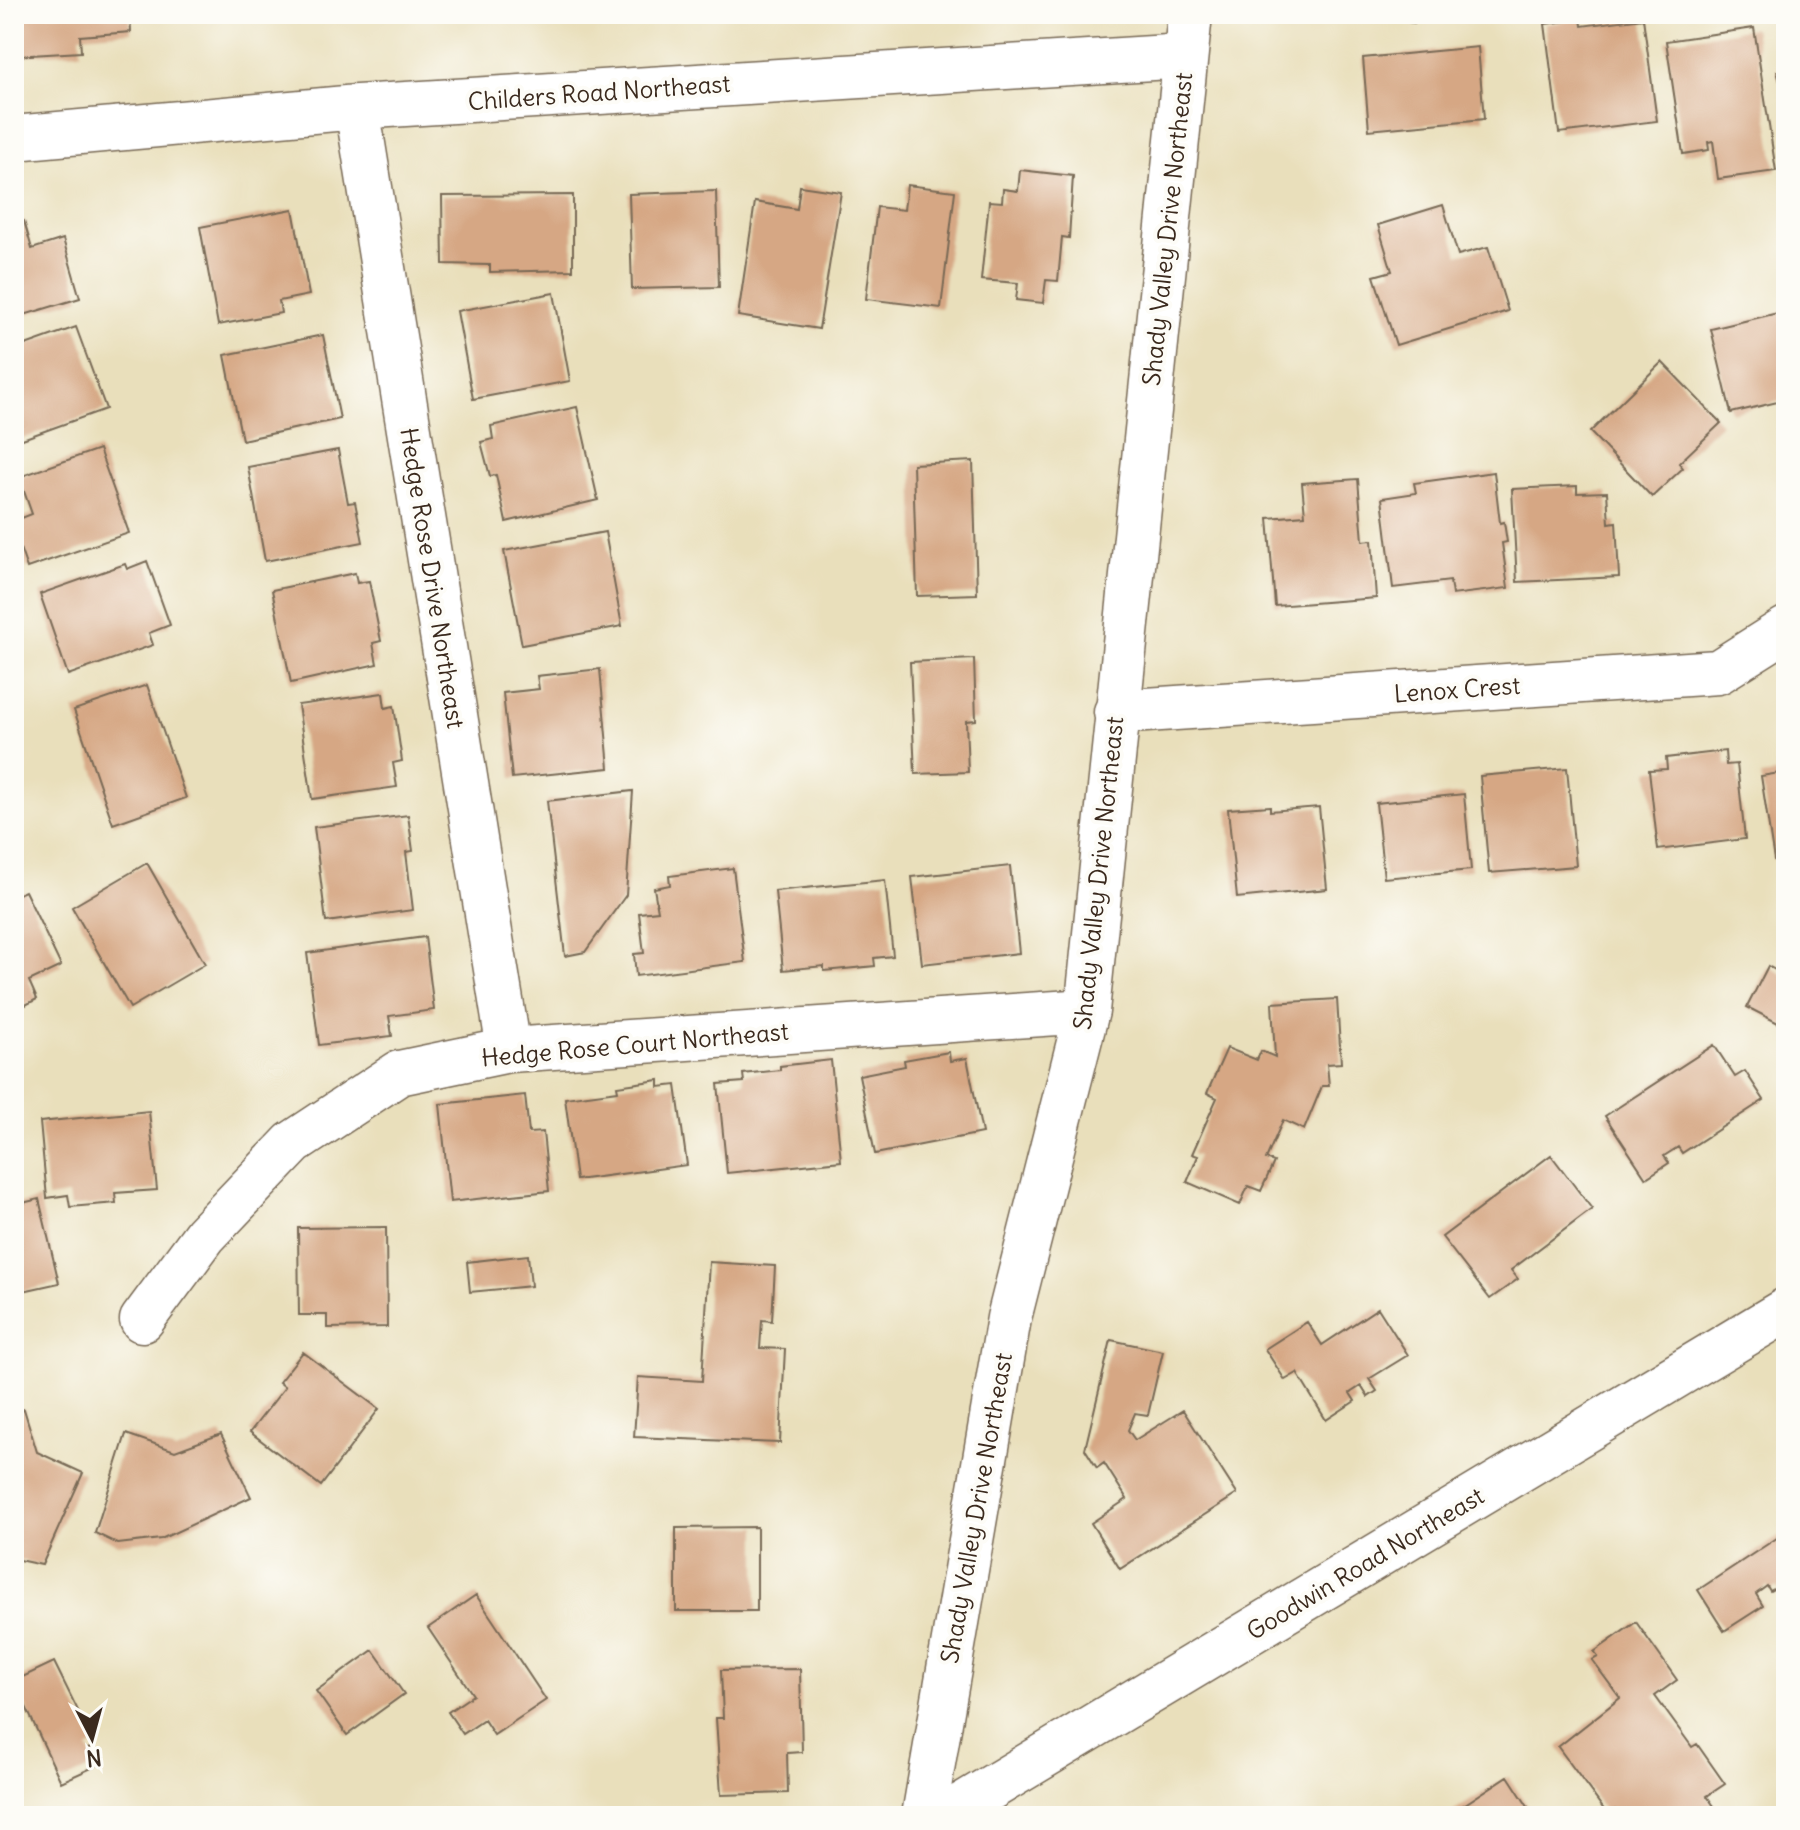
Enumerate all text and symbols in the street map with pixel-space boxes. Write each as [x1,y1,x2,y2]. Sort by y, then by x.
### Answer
street label: Childers Road Northeast [467,68,731,116]
street label: Shady Valley Drive Northeast [1136,71,1198,387]
street label: Hedge Rose Drive Northeast [394,426,472,730]
street label: Lenox Crest [1393,670,1521,708]
street label: Shady Valley Drive Northeast [1067,715,1129,1031]
street label: Hedge Rose Court Northeast [480,1016,790,1072]
street label: Shady Valley Drive Northeast [934,1350,1018,1666]
street label: Goodwin Road Northeast [1241,1480,1489,1646]
north arrow [52,1698,132,1778]
text: N [85,1743,103,1773]

